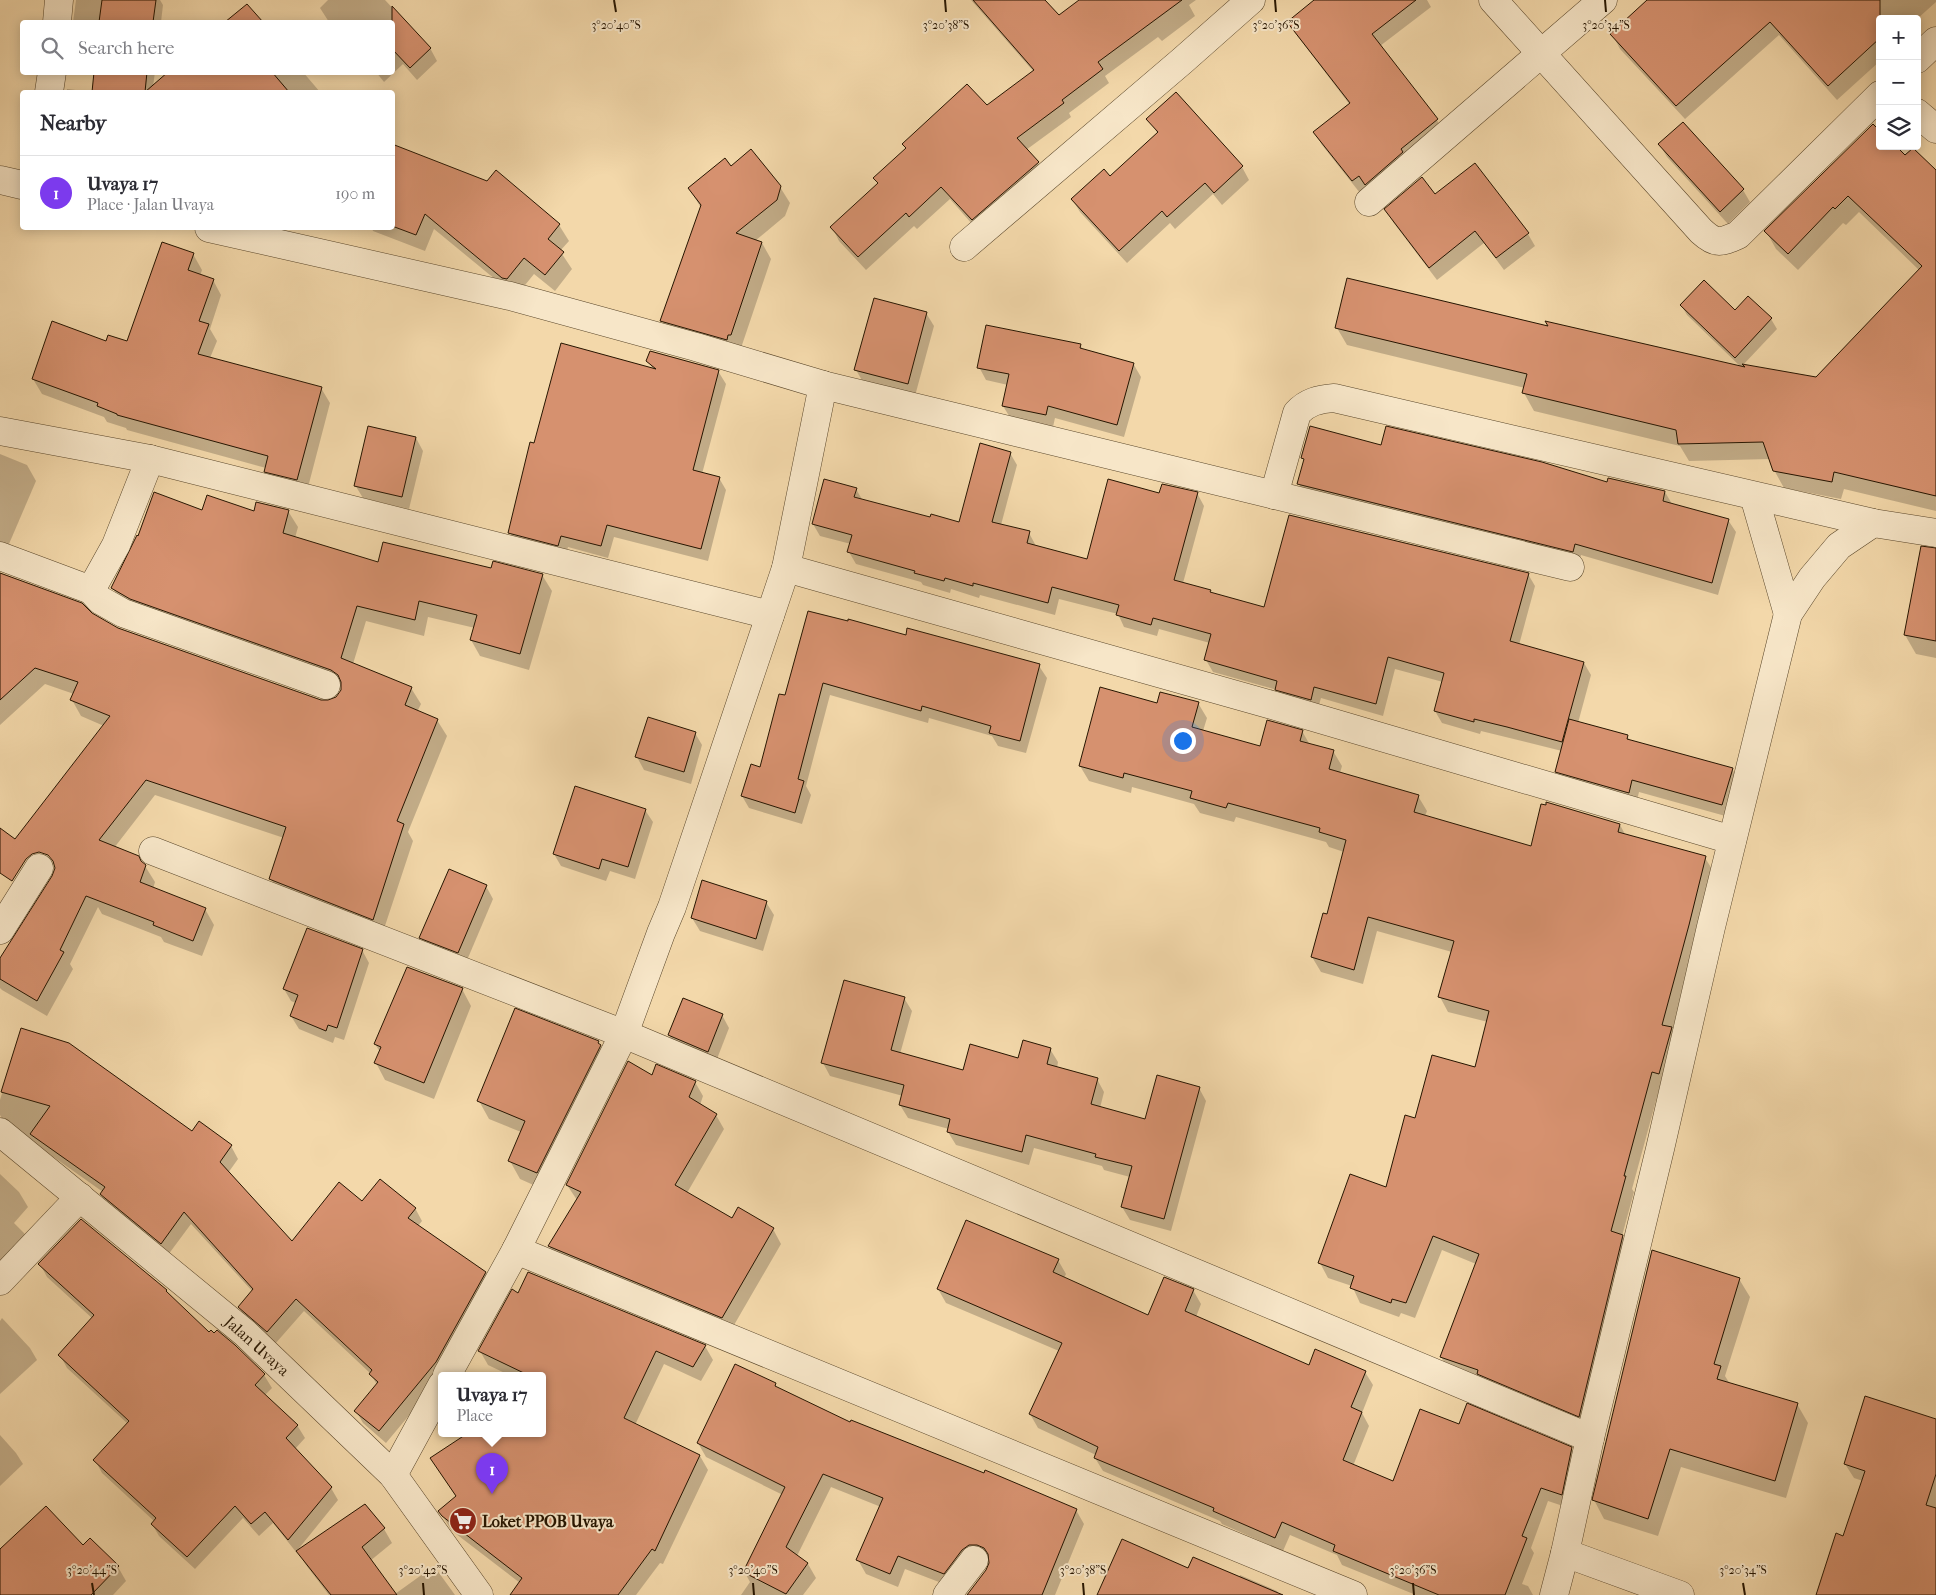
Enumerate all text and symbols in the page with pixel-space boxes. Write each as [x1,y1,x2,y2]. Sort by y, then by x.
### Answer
map controls [1876,15,1921,150]
button: + [1876,15,1921,60]
text: 3°20'40"S [591,18,641,32]
text: 3°20'38"S [923,18,969,32]
text: 3°20'36"S [1253,18,1299,32]
text: 3°20'34"S [1582,18,1630,32]
search box [20,20,395,75]
icon: search [38,34,66,62]
text: Search here [78,37,174,59]
button: − [1876,60,1921,105]
button: layers [1876,105,1921,150]
text: Nearby [40,111,106,135]
text: Uvaya 17 [87,173,158,195]
text: 1 [53,184,59,203]
text: 190 m [335,184,375,203]
text: Place · Jalan Uvaya [87,195,214,214]
your location [1170,728,1196,754]
street label: Jalan Uvaya [219,1311,294,1380]
popup [438,1372,546,1437]
text: Uvaya 17 [456,1384,528,1406]
text: Place [456,1406,493,1425]
pin: 1 [476,1453,508,1494]
supermarket icon: Loket PPOB Uvaya [448,1506,478,1536]
place label: Loket PPOB Uvaya [482,1512,614,1532]
text: 3°20'44"S [67,1563,117,1577]
text: 3°20'42"S [399,1563,447,1577]
text: 3°20'40"S [728,1563,778,1577]
text: 3°20'38"S [1060,1563,1106,1577]
text: 3°20'36"S [1390,1563,1436,1577]
text: 3°20'34"S [1719,1563,1767,1577]

